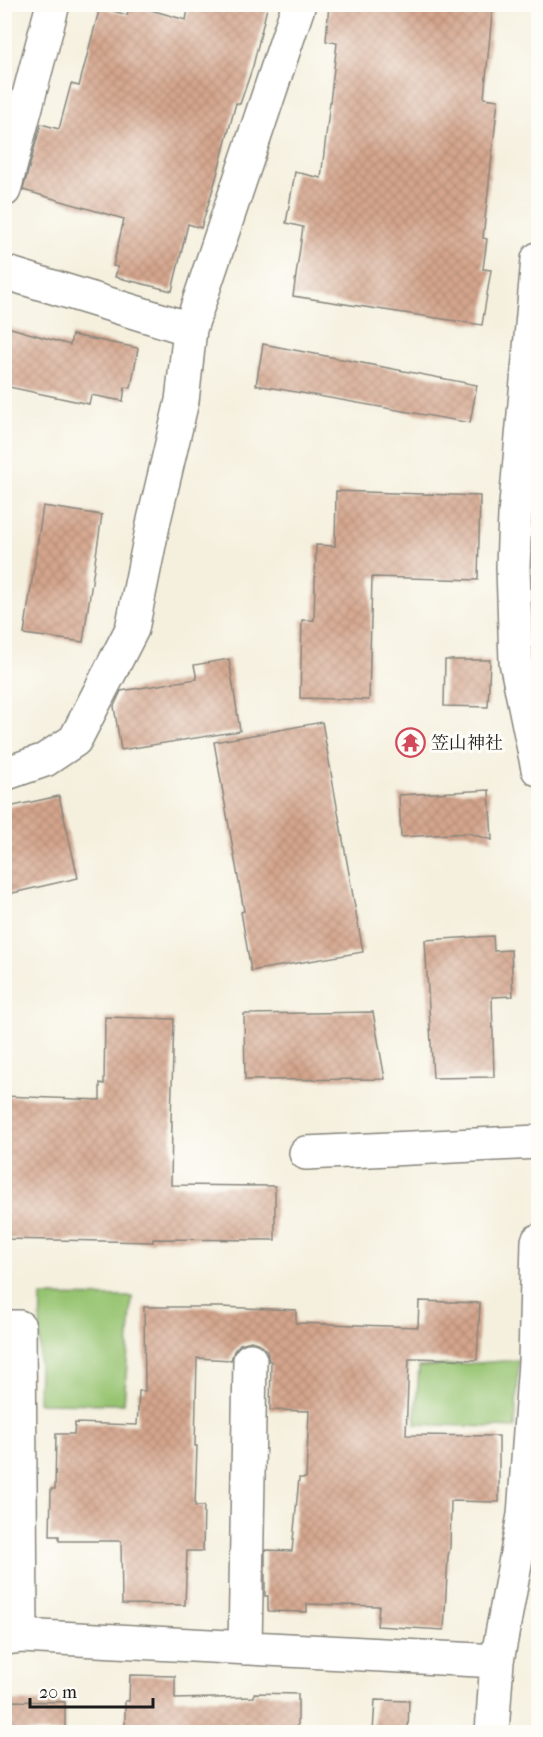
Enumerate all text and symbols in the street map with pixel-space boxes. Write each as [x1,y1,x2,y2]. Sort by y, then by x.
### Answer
temple icon: 笠山神社 [394,727,426,759]
place label: 笠山神社 [431,733,503,754]
scale bar [30,1671,153,1709]
text: 20 m [39,1682,77,1703]

